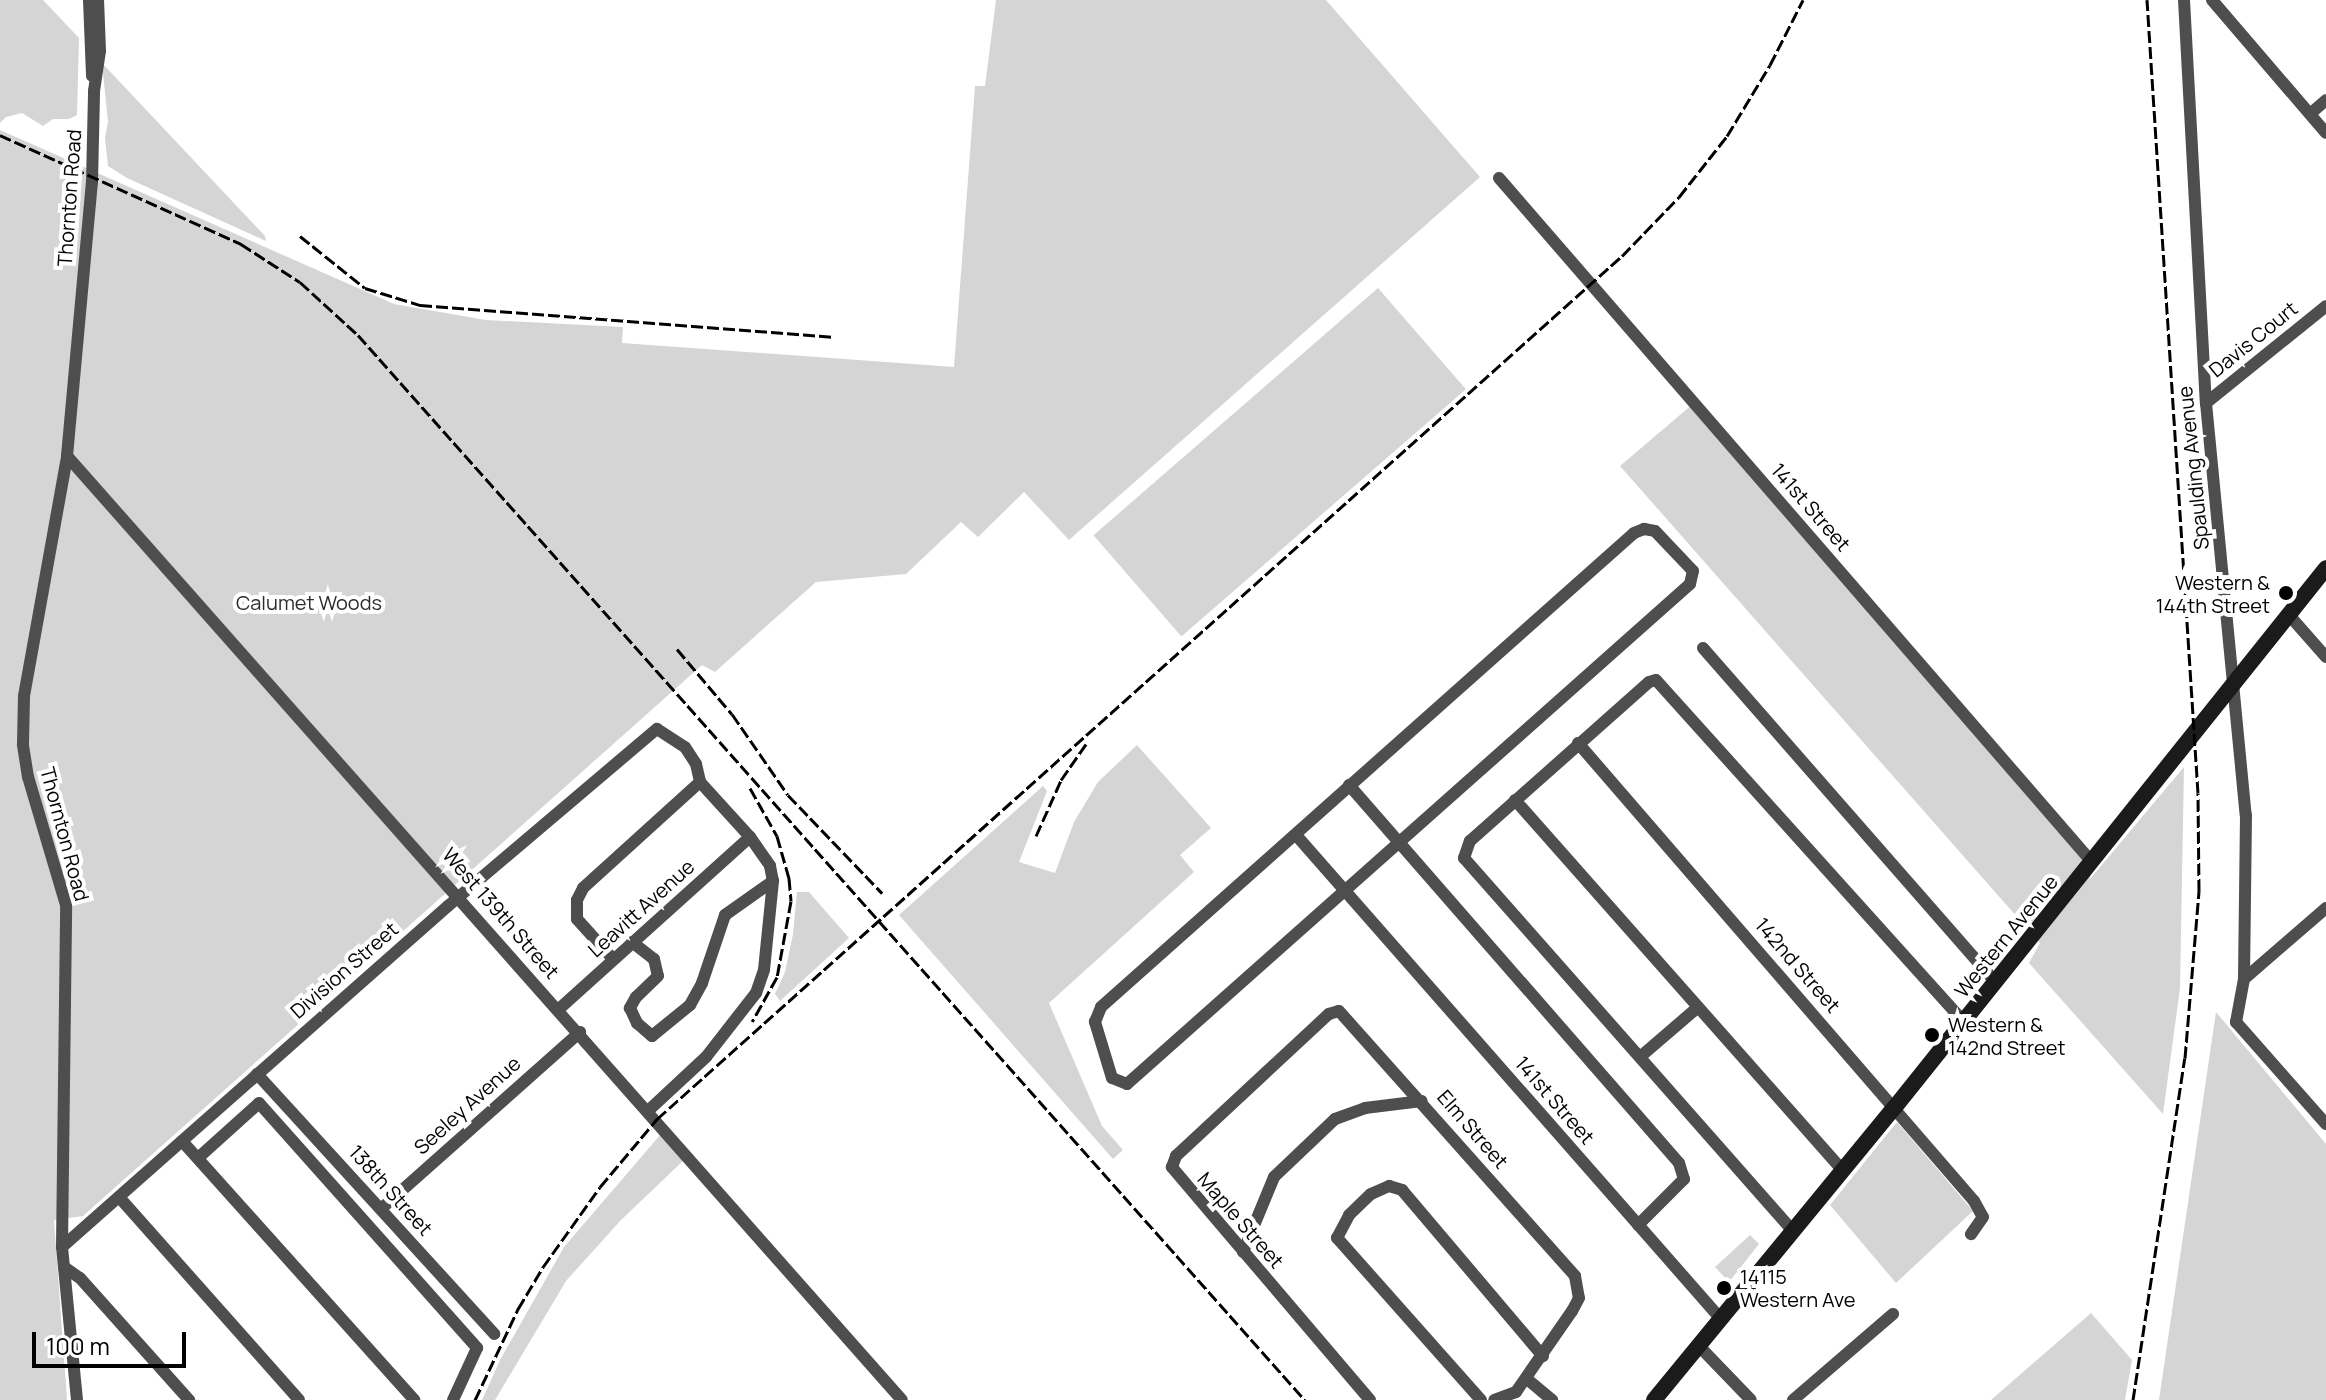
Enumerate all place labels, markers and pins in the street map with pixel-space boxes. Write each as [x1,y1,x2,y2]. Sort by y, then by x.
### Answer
place label: Western & 144th Street [2156,570,2270,617]
marker: Western & 144th Street [2277,584,2295,602]
place label: Western & 142nd Street [1948,1012,2065,1059]
marker: Western & 142nd Street [1923,1026,1941,1044]
place label: 14115 Western Ave [1740,1264,1855,1311]
marker: 14115 Western Ave [1715,1279,1733,1297]

